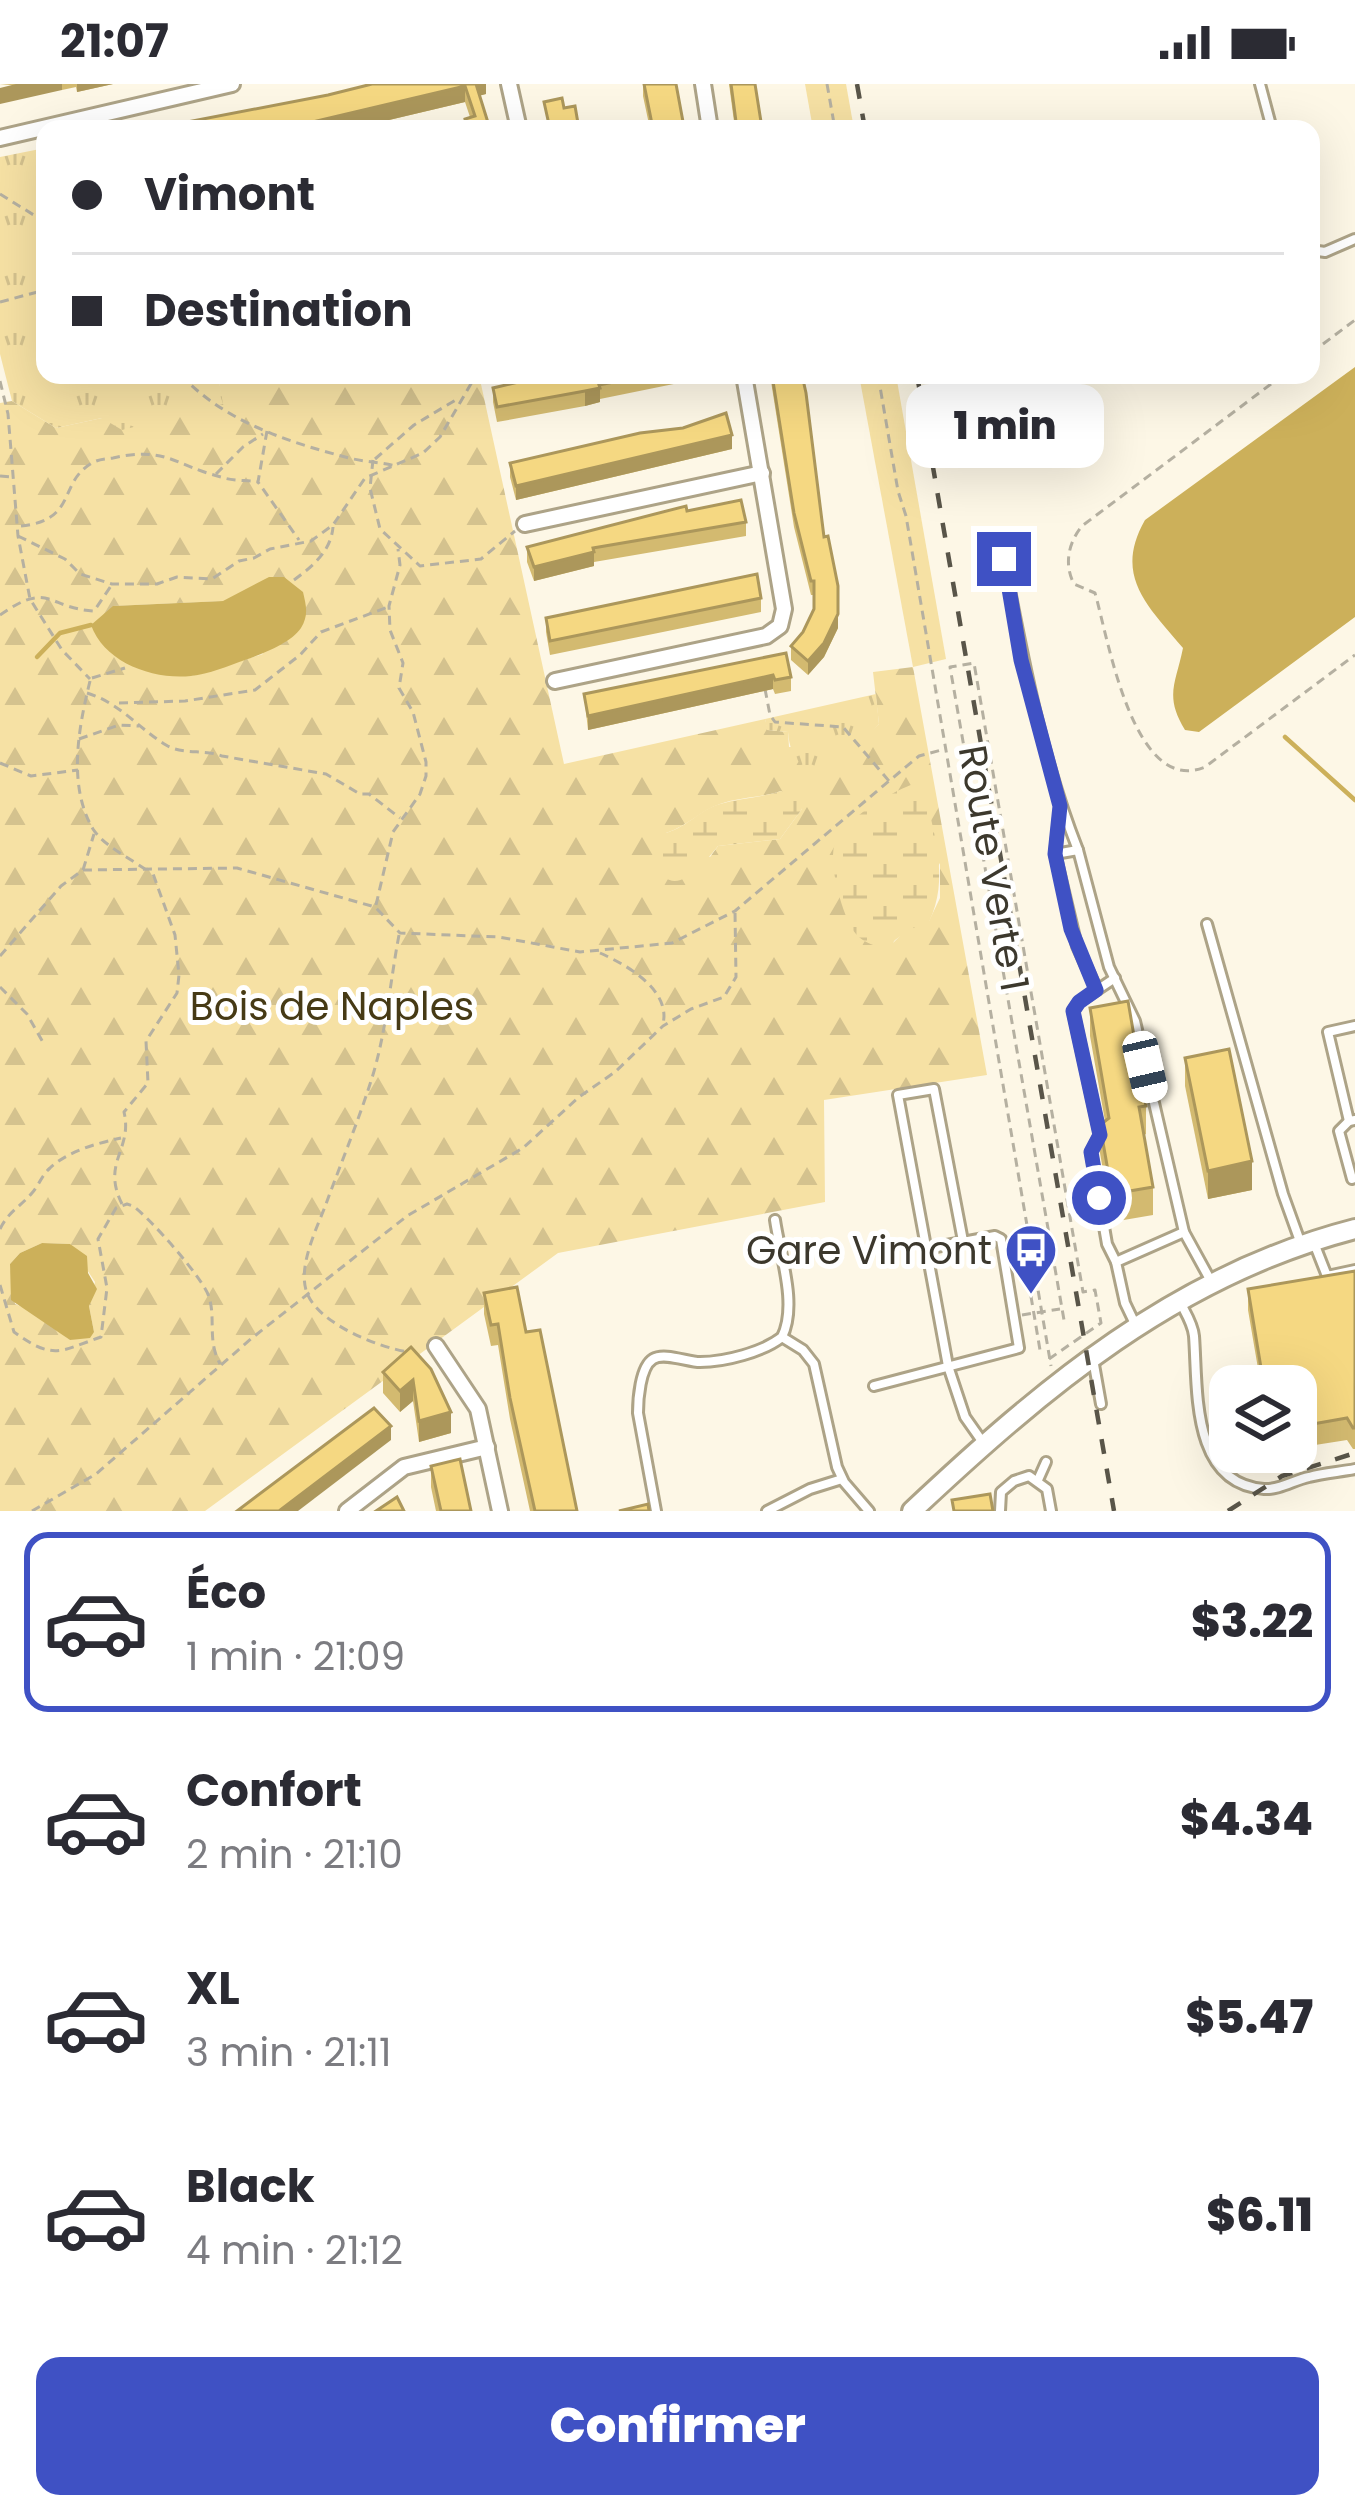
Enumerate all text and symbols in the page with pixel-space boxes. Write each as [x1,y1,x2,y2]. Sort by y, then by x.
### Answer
text: 21:07 [60,10,169,73]
text: Vimont [144,163,315,226]
text: Destination [144,279,413,342]
callout: 1 min [905,385,1103,469]
text: 1 min [954,398,1056,453]
route end [977,532,1031,586]
street label: Route Verte 1 [945,741,1042,995]
park label: Bois de Naples [190,979,474,1034]
car [1119,1028,1171,1106]
route start [1072,1171,1126,1225]
bus stop icon: Gare Vimont [1003,1222,1059,1296]
place label: Gare Vimont [746,1223,992,1278]
map controls [1209,1365,1317,1473]
button: layers [1209,1365,1317,1473]
text: Éco [186,1561,266,1624]
icon: car [42,1568,150,1676]
text: $3.22 [1191,1590,1313,1653]
text: 1 min · 21:09 [186,1629,405,1684]
text: Confort [186,1759,362,1822]
icon: car [42,1766,150,1874]
text: $4.34 [1180,1788,1313,1851]
text: 2 min · 21:10 [186,1827,403,1882]
text: XL [186,1957,240,2020]
icon: car [42,1964,150,2072]
text: $5.47 [1186,1986,1313,2049]
text: 3 min · 21:11 [186,2025,391,2080]
text: Black [186,2155,315,2218]
icon: car [42,2162,150,2270]
text: $6.11 [1206,2184,1313,2247]
text: 4 min · 21:12 [186,2223,403,2278]
button: Confirmer [36,2357,1319,2495]

